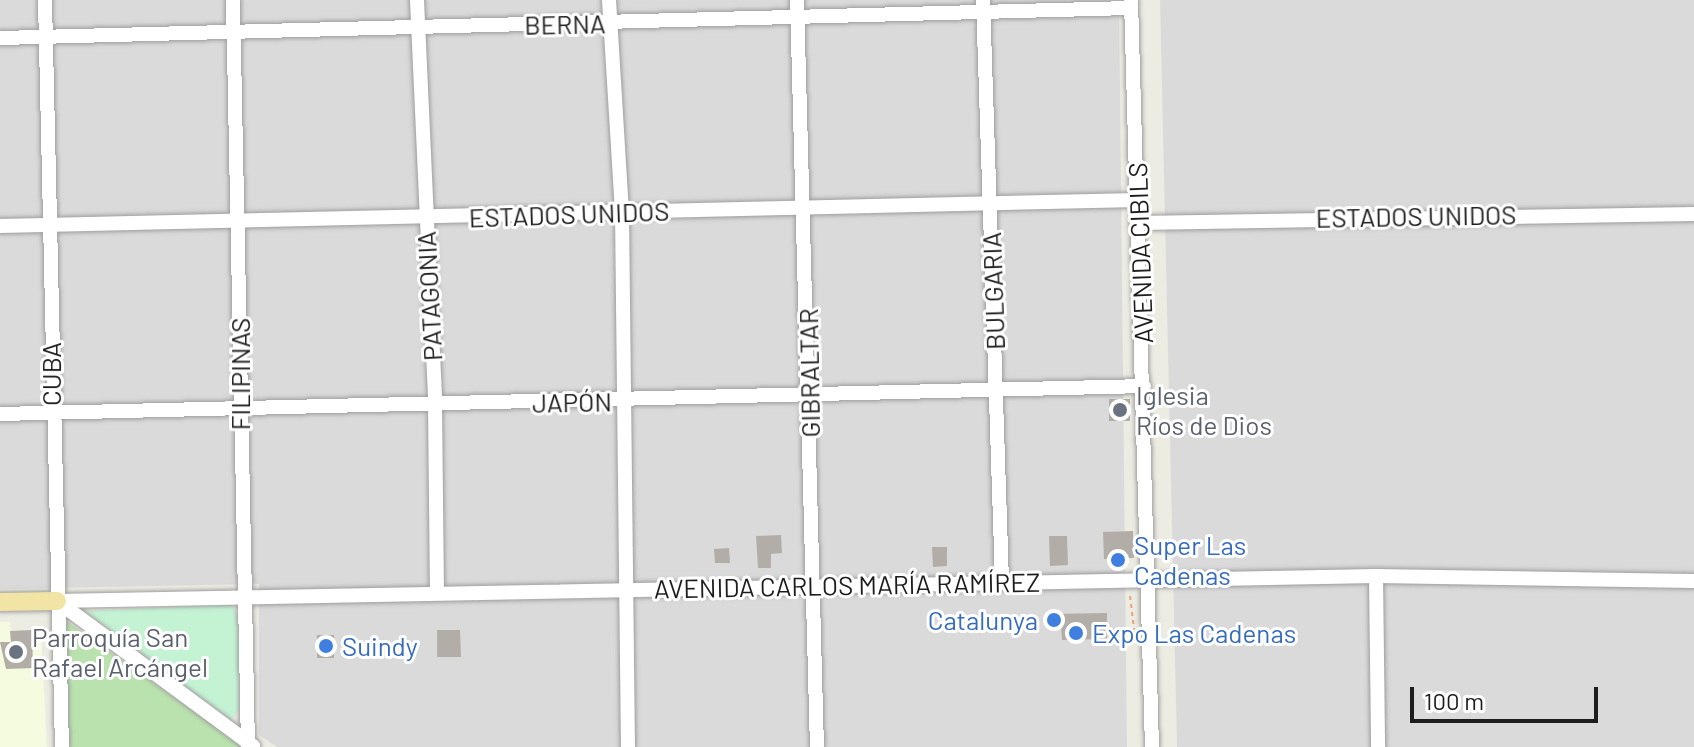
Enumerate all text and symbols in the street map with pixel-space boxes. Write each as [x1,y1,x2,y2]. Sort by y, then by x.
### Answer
street label: BERNA [524,8,606,40]
street label: AVENIDA CIBILS [1121,162,1159,344]
street label: ESTADOS UNIDOS [468,195,670,233]
street label: ESTADOS UNIDOS [1315,199,1517,233]
street label: PATAGONIA [410,230,448,362]
street label: BULGARIA [975,232,1011,350]
street label: GIBRALTAR [792,308,826,438]
street label: FILIPINAS [224,318,256,430]
street label: CUBA [35,342,67,406]
place label: Iglesia Ríos de Dios [1136,379,1272,440]
street label: JAPÓN [532,386,612,418]
marker: Iglesia Ríos de Dios [1111,401,1129,419]
place label: Super Las Cadenas [1134,529,1246,590]
marker: Super Las Cadenas [1109,551,1127,569]
street label: AVENIDA CARLOS MARÍA RAMÍREZ [653,566,1041,604]
place label: Catalunya [928,604,1038,636]
marker: Catalunya [1045,611,1063,629]
place label: Expo Las Cadenas [1092,617,1296,649]
place label: Parroquía San Rafael Arcángel [32,621,208,682]
marker: Expo Las Cadenas [1067,624,1085,642]
place label: Suindy [342,630,418,662]
marker: Suindy [317,637,335,655]
marker: Parroquía San Rafael Arcángel [7,643,25,661]
scale bar [1414,671,1602,721]
text: 100 m [1424,686,1484,715]

